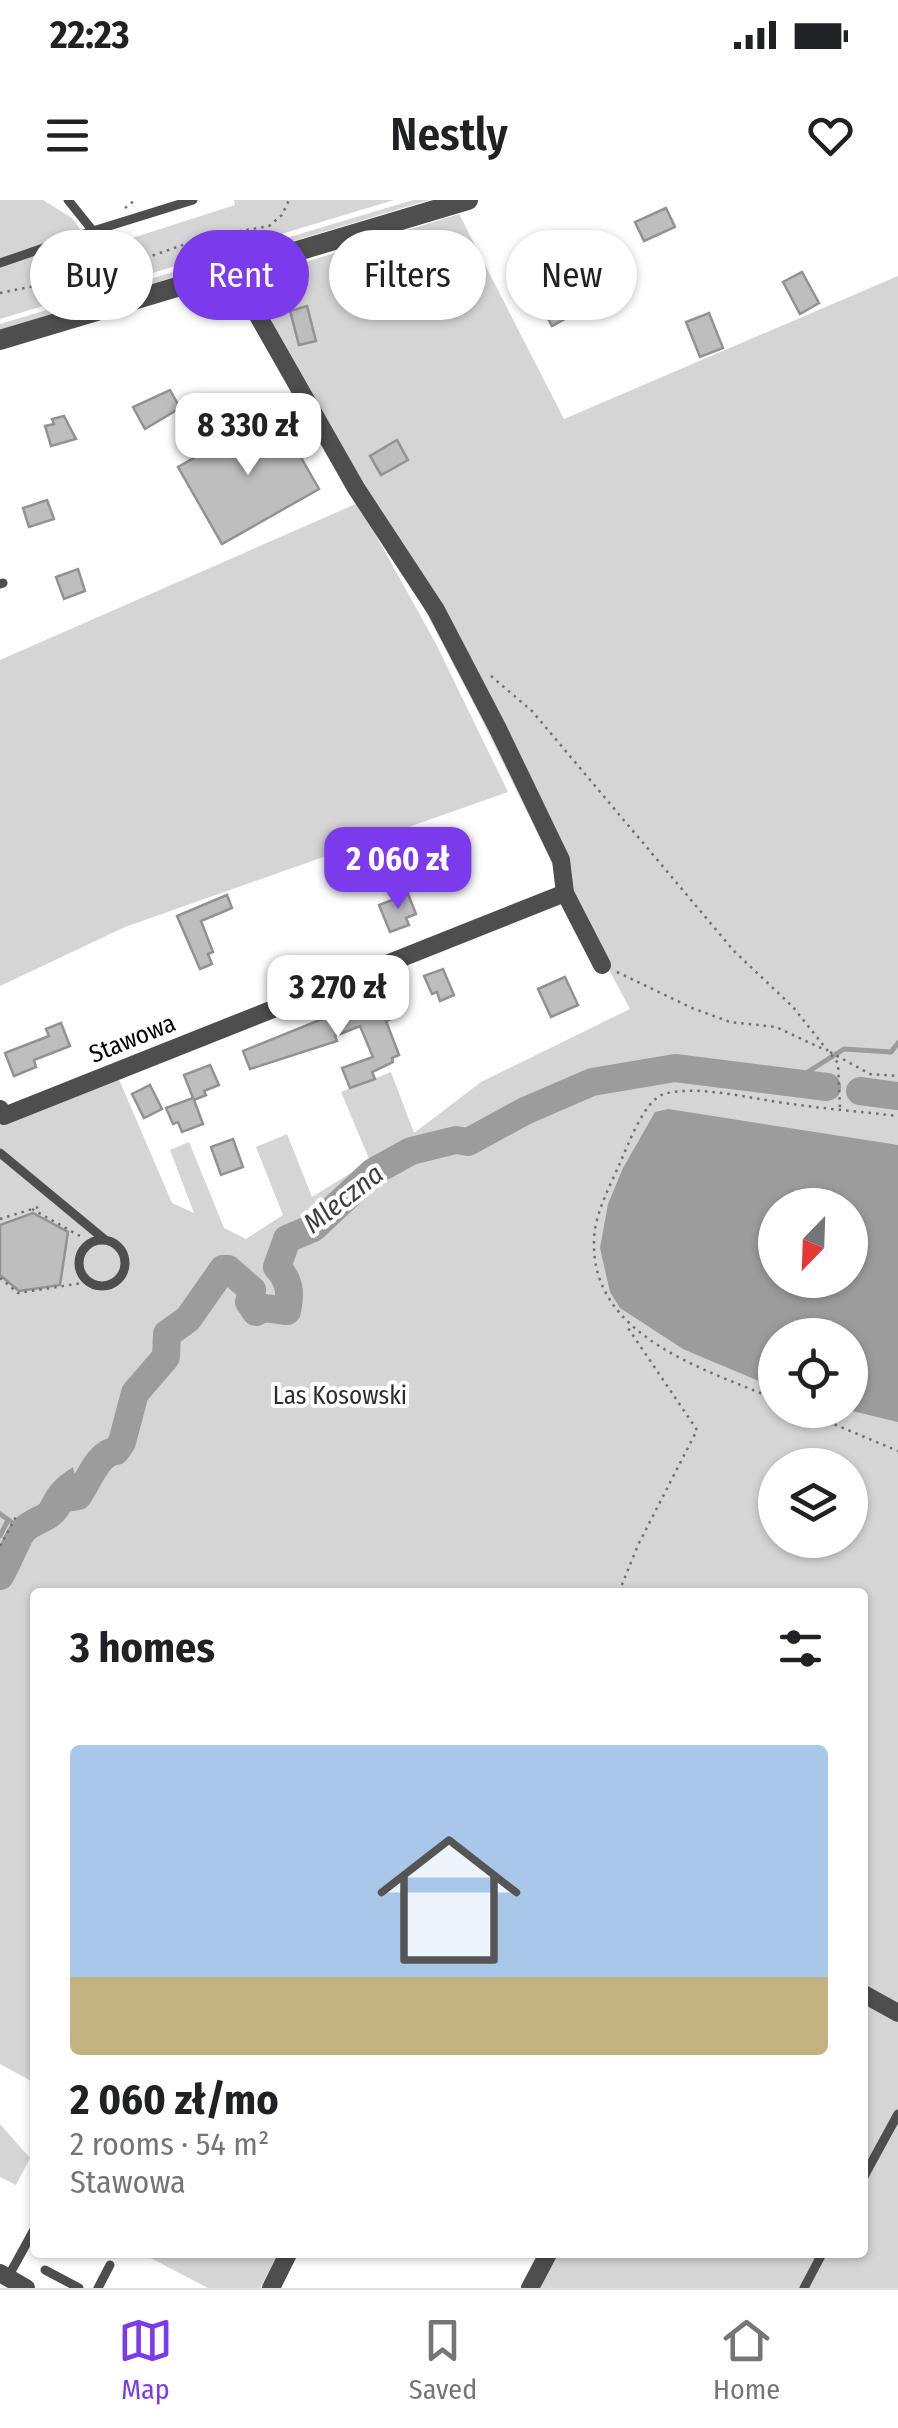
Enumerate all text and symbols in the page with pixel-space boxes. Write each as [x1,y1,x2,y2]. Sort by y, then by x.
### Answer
text: 22:23 [50,12,129,58]
icon: menu [40,108,95,163]
text: Nestly [390,108,508,162]
icon: heart [803,108,858,163]
chip: Buy [30,230,153,320]
chip: Rent [173,230,309,320]
chip: Filters [329,230,486,320]
chip: New [506,230,637,320]
pin: 8 330 zł [145,393,351,478]
text: 8 330 zł [197,406,299,444]
pin: 2 060 zł [295,827,501,912]
text: 2 060 zł [346,840,450,878]
pin: 3 270 zł [235,955,441,1040]
text: 3 270 zł [289,968,387,1006]
street label: Stawowa [85,1008,180,1070]
water label: Mleczna [297,1157,390,1240]
north arrow [758,1188,868,1298]
map controls [758,1188,868,1558]
button: locate [758,1318,868,1428]
park label: Las Kosowski [273,1381,407,1411]
button: layers [758,1448,868,1558]
icon: filters [773,1621,828,1676]
text: 3 homes [70,1623,215,1673]
icon: home [359,1810,539,1990]
text: 2 060 zł/mo [70,2075,279,2125]
text: 2 rooms · 54 m² [70,2125,269,2163]
text: Stawowa [70,2163,186,2201]
tab: Map [118,2313,173,2406]
tab: Saved [409,2313,477,2406]
tab: Home [713,2313,780,2406]

